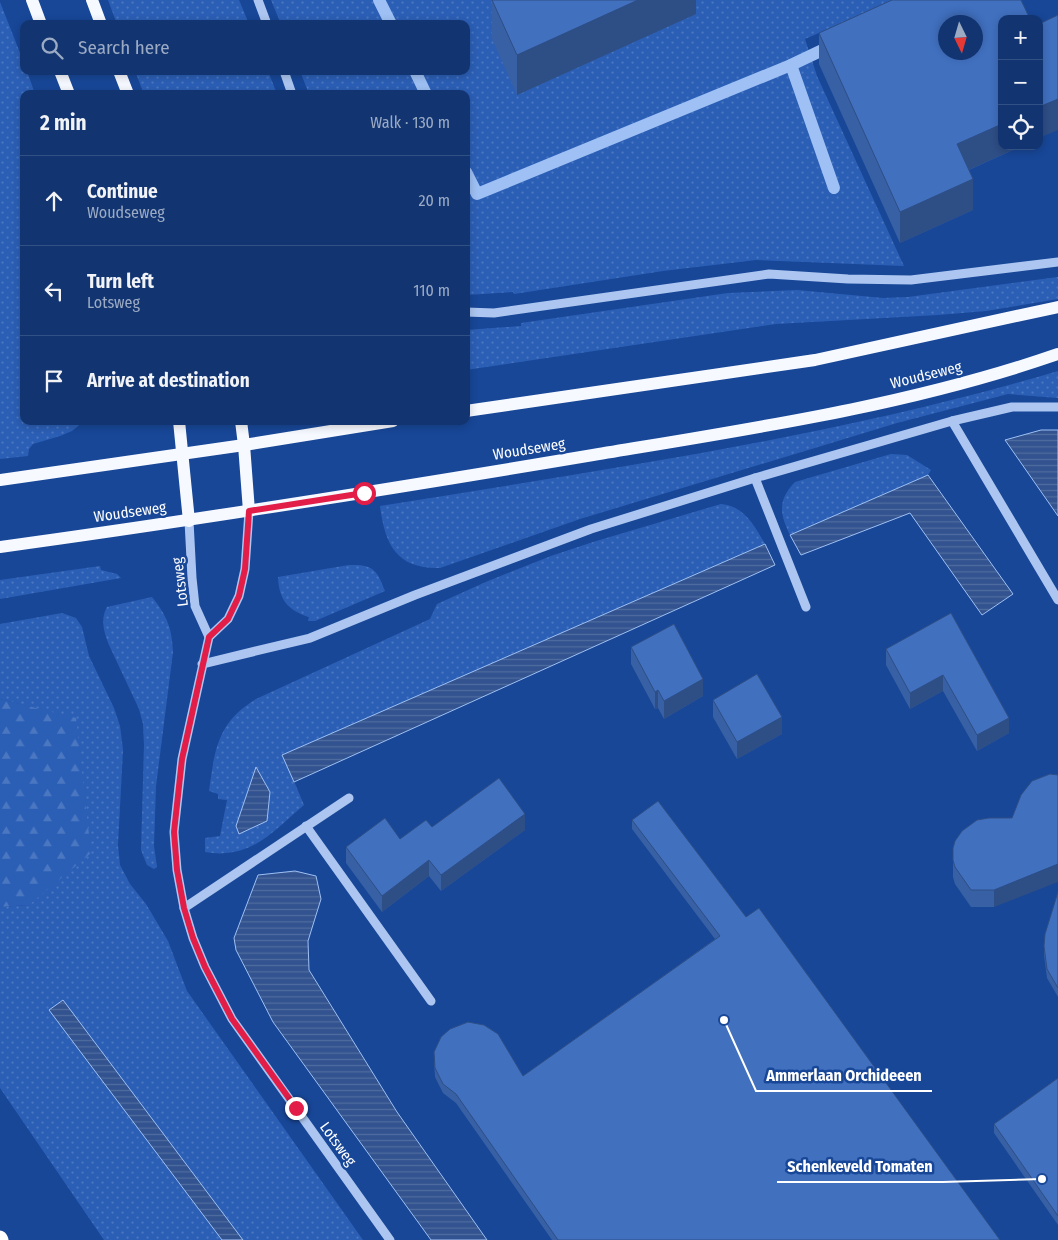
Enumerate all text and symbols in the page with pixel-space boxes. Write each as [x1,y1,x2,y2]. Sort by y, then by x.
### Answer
north arrow [938,15,983,60]
map controls [998,15,1043,150]
button: + [998,15,1043,60]
search box [20,20,470,75]
icon: search [38,34,66,62]
text: Search here [78,36,170,59]
button: − [998,60,1043,105]
button: locate [998,105,1043,150]
text: 2 min [40,110,87,136]
text: Walk · 130 m [370,113,450,132]
text: Continue [87,180,158,203]
icon: ahead [40,187,68,215]
text: 20 m [419,191,450,210]
text: Woudseweg [87,203,165,222]
text: Turn left [87,270,154,293]
icon: left [40,277,68,305]
text: 110 m [413,281,450,300]
text: Lotsweg [87,293,140,312]
street label: Woudseweg [888,357,964,393]
icon: arrive [40,367,68,395]
text: Arrive at destination [87,369,250,392]
street label: Woudseweg [492,434,566,464]
route start [353,482,376,505]
street label: Woudseweg [93,498,167,526]
street label: Lotsweg [168,556,192,608]
callout: Ammerlaan Orchideeen [756,1060,932,1091]
text: Ammerlaan Orchideeen [765,1066,922,1085]
route end [285,1097,308,1120]
street label: Lotsweg [316,1119,360,1169]
callout: Schenkeveld Tomaten [777,1151,943,1182]
text: Schenkeveld Tomaten [787,1157,933,1176]

